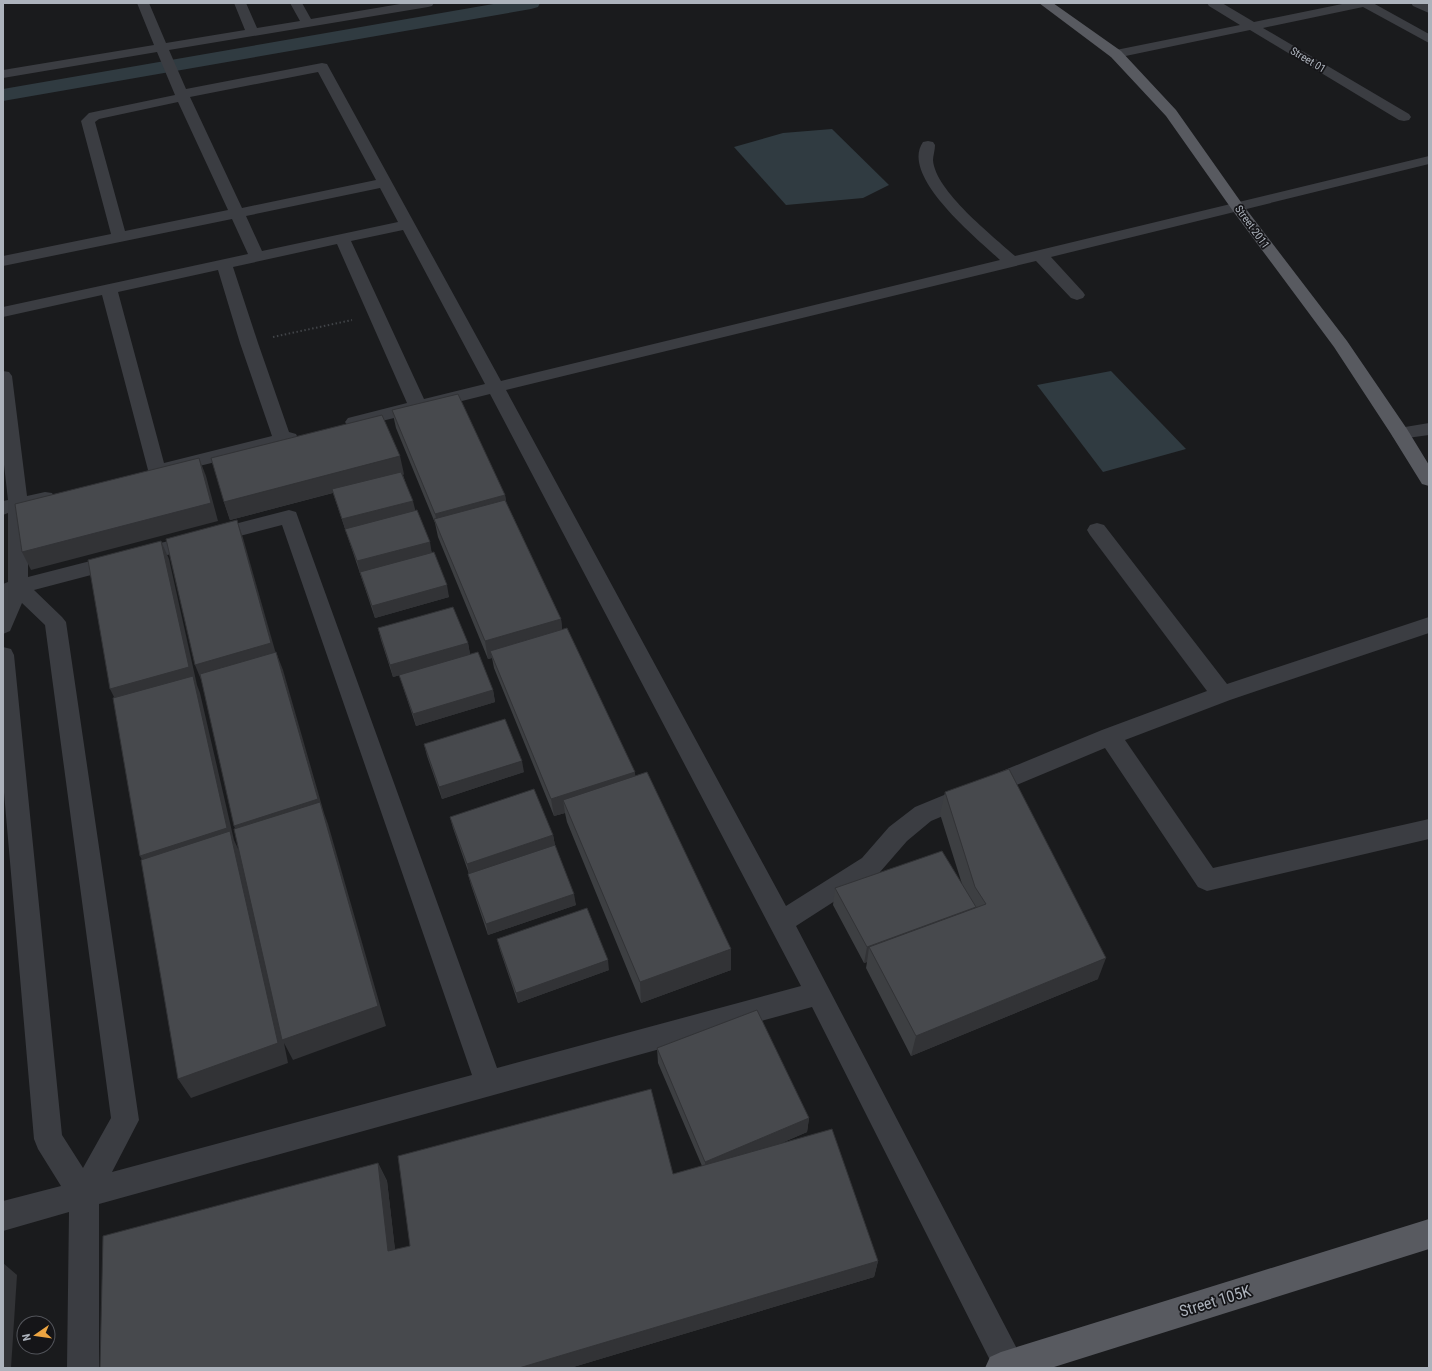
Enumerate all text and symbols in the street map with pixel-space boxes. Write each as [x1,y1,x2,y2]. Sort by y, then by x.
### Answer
street label: Street 01 [1288,44,1328,76]
street label: Street 2011 [1232,203,1272,251]
street label: Street 105K [1177,1281,1253,1321]
north arrow [16,1315,56,1355]
text: N [20,1332,34,1342]

